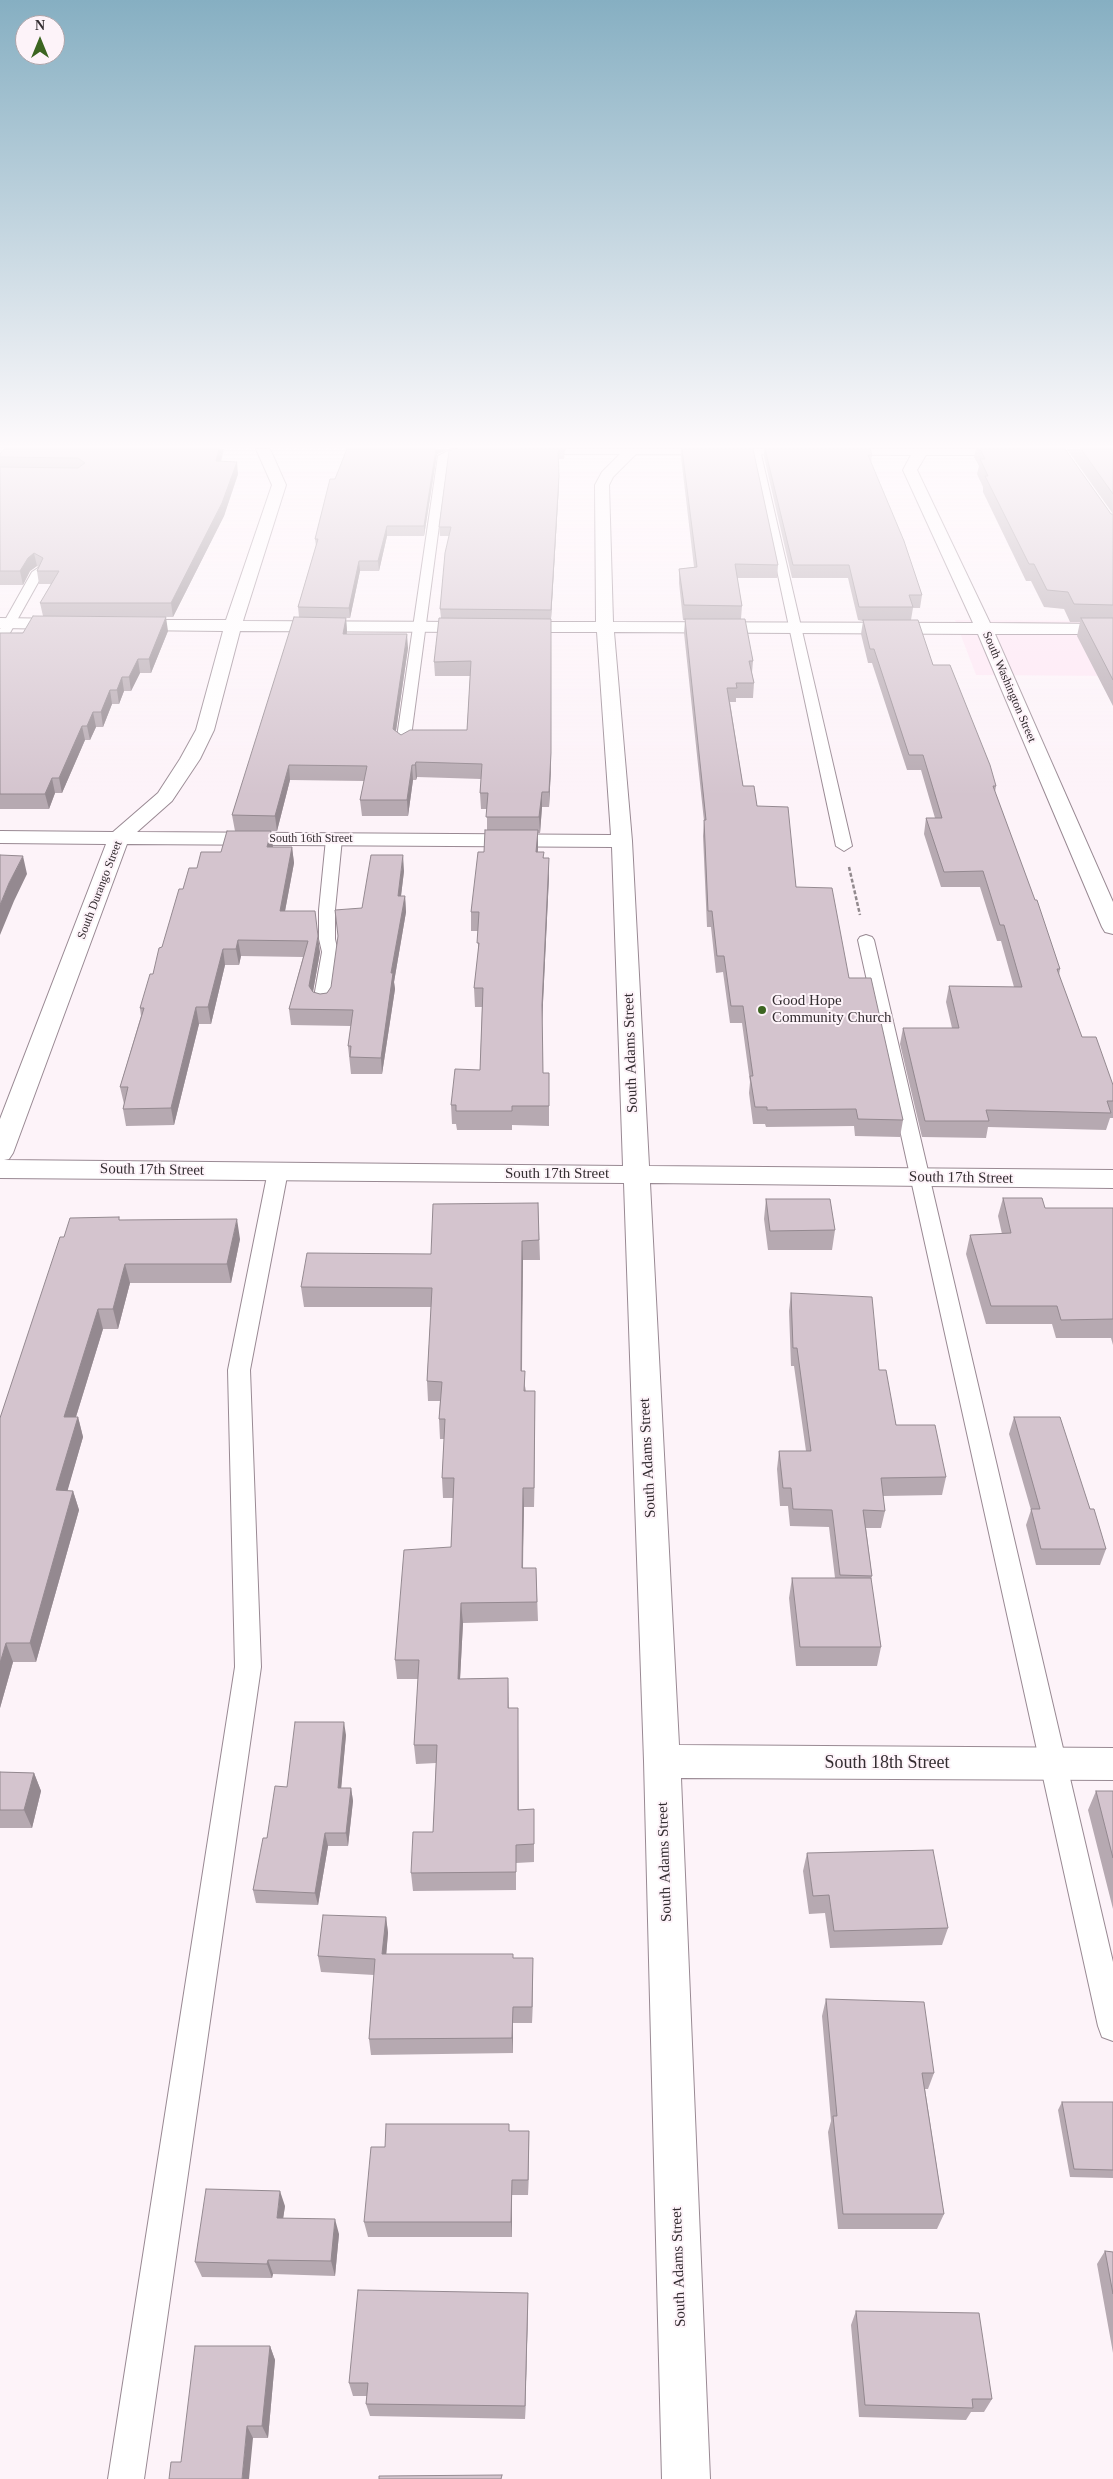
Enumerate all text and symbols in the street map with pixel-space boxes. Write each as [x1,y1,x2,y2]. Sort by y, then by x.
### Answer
north arrow [15,15,65,65]
text: N [35,18,45,33]
street label: South Washington Street [979,629,1039,745]
street label: South 16th Street [269,832,353,846]
street label: South Durango Street [75,839,125,941]
place label: Good Hope Community Church [772,992,892,1027]
street label: South Adams Street [620,993,642,1113]
marker: Good Hope Community Church [756,1004,768,1016]
street label: South 17th Street [100,1160,204,1180]
street label: South 17th Street [505,1165,609,1183]
street label: South 17th Street [909,1168,1013,1188]
street label: South Adams Street [636,1398,660,1518]
street label: South 18th Street [825,1752,949,1774]
street label: South Adams Street [654,1802,676,1922]
street label: South Adams Street [668,2207,690,2327]

